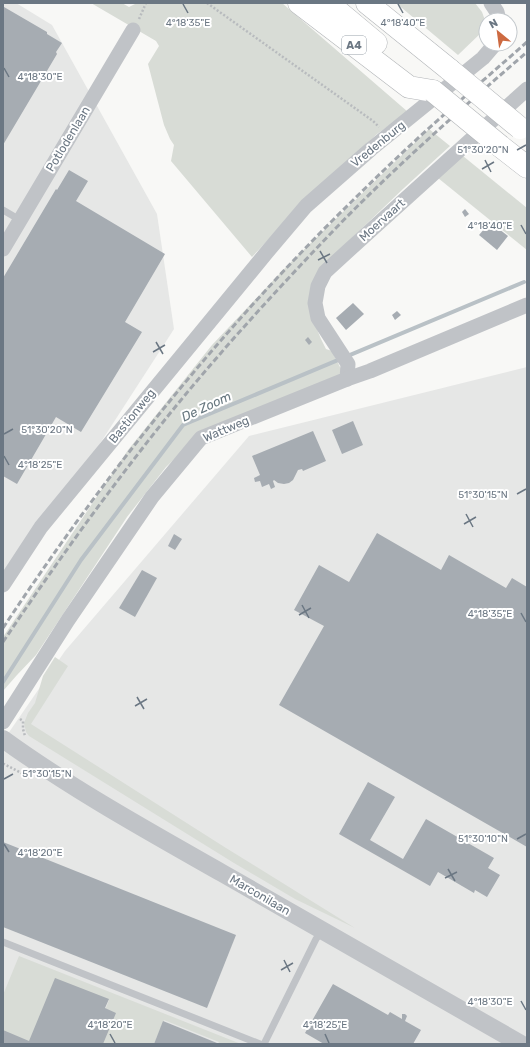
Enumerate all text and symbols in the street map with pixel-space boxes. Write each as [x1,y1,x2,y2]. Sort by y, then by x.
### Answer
north arrow [478,12,518,52]
text: N [487,16,500,31]
text: 4°18'35"E [166,17,210,29]
text: 4°18'40"E [381,17,425,29]
road number: A4 [342,36,366,54]
text: 4°18'30"E [17,71,63,83]
street label: Potlodenlaan [43,104,93,174]
street label: Vredenburg [348,118,408,170]
text: 51°30'20"N [457,144,509,156]
street label: Moervaart [356,196,408,244]
text: 4°18'40"E [468,220,512,232]
street label: Bastionweg [106,386,158,446]
water label: De Zoom [179,388,234,425]
street label: Wattweg [201,413,251,445]
text: 51°30'20"N [21,424,73,436]
text: 4°18'25"E [18,459,62,471]
text: 51°30'15"N [458,489,508,501]
text: 4°18'35"E [468,608,512,620]
text: 51°30'15"N [22,768,72,780]
text: 51°30'10"N [458,833,508,845]
text: 4°18'20"E [18,847,62,859]
street label: Marconilaan [227,872,293,918]
text: 4°18'30"E [467,996,513,1008]
text: 4°18'20"E [88,1019,132,1031]
text: 4°18'25"E [303,1019,347,1031]

